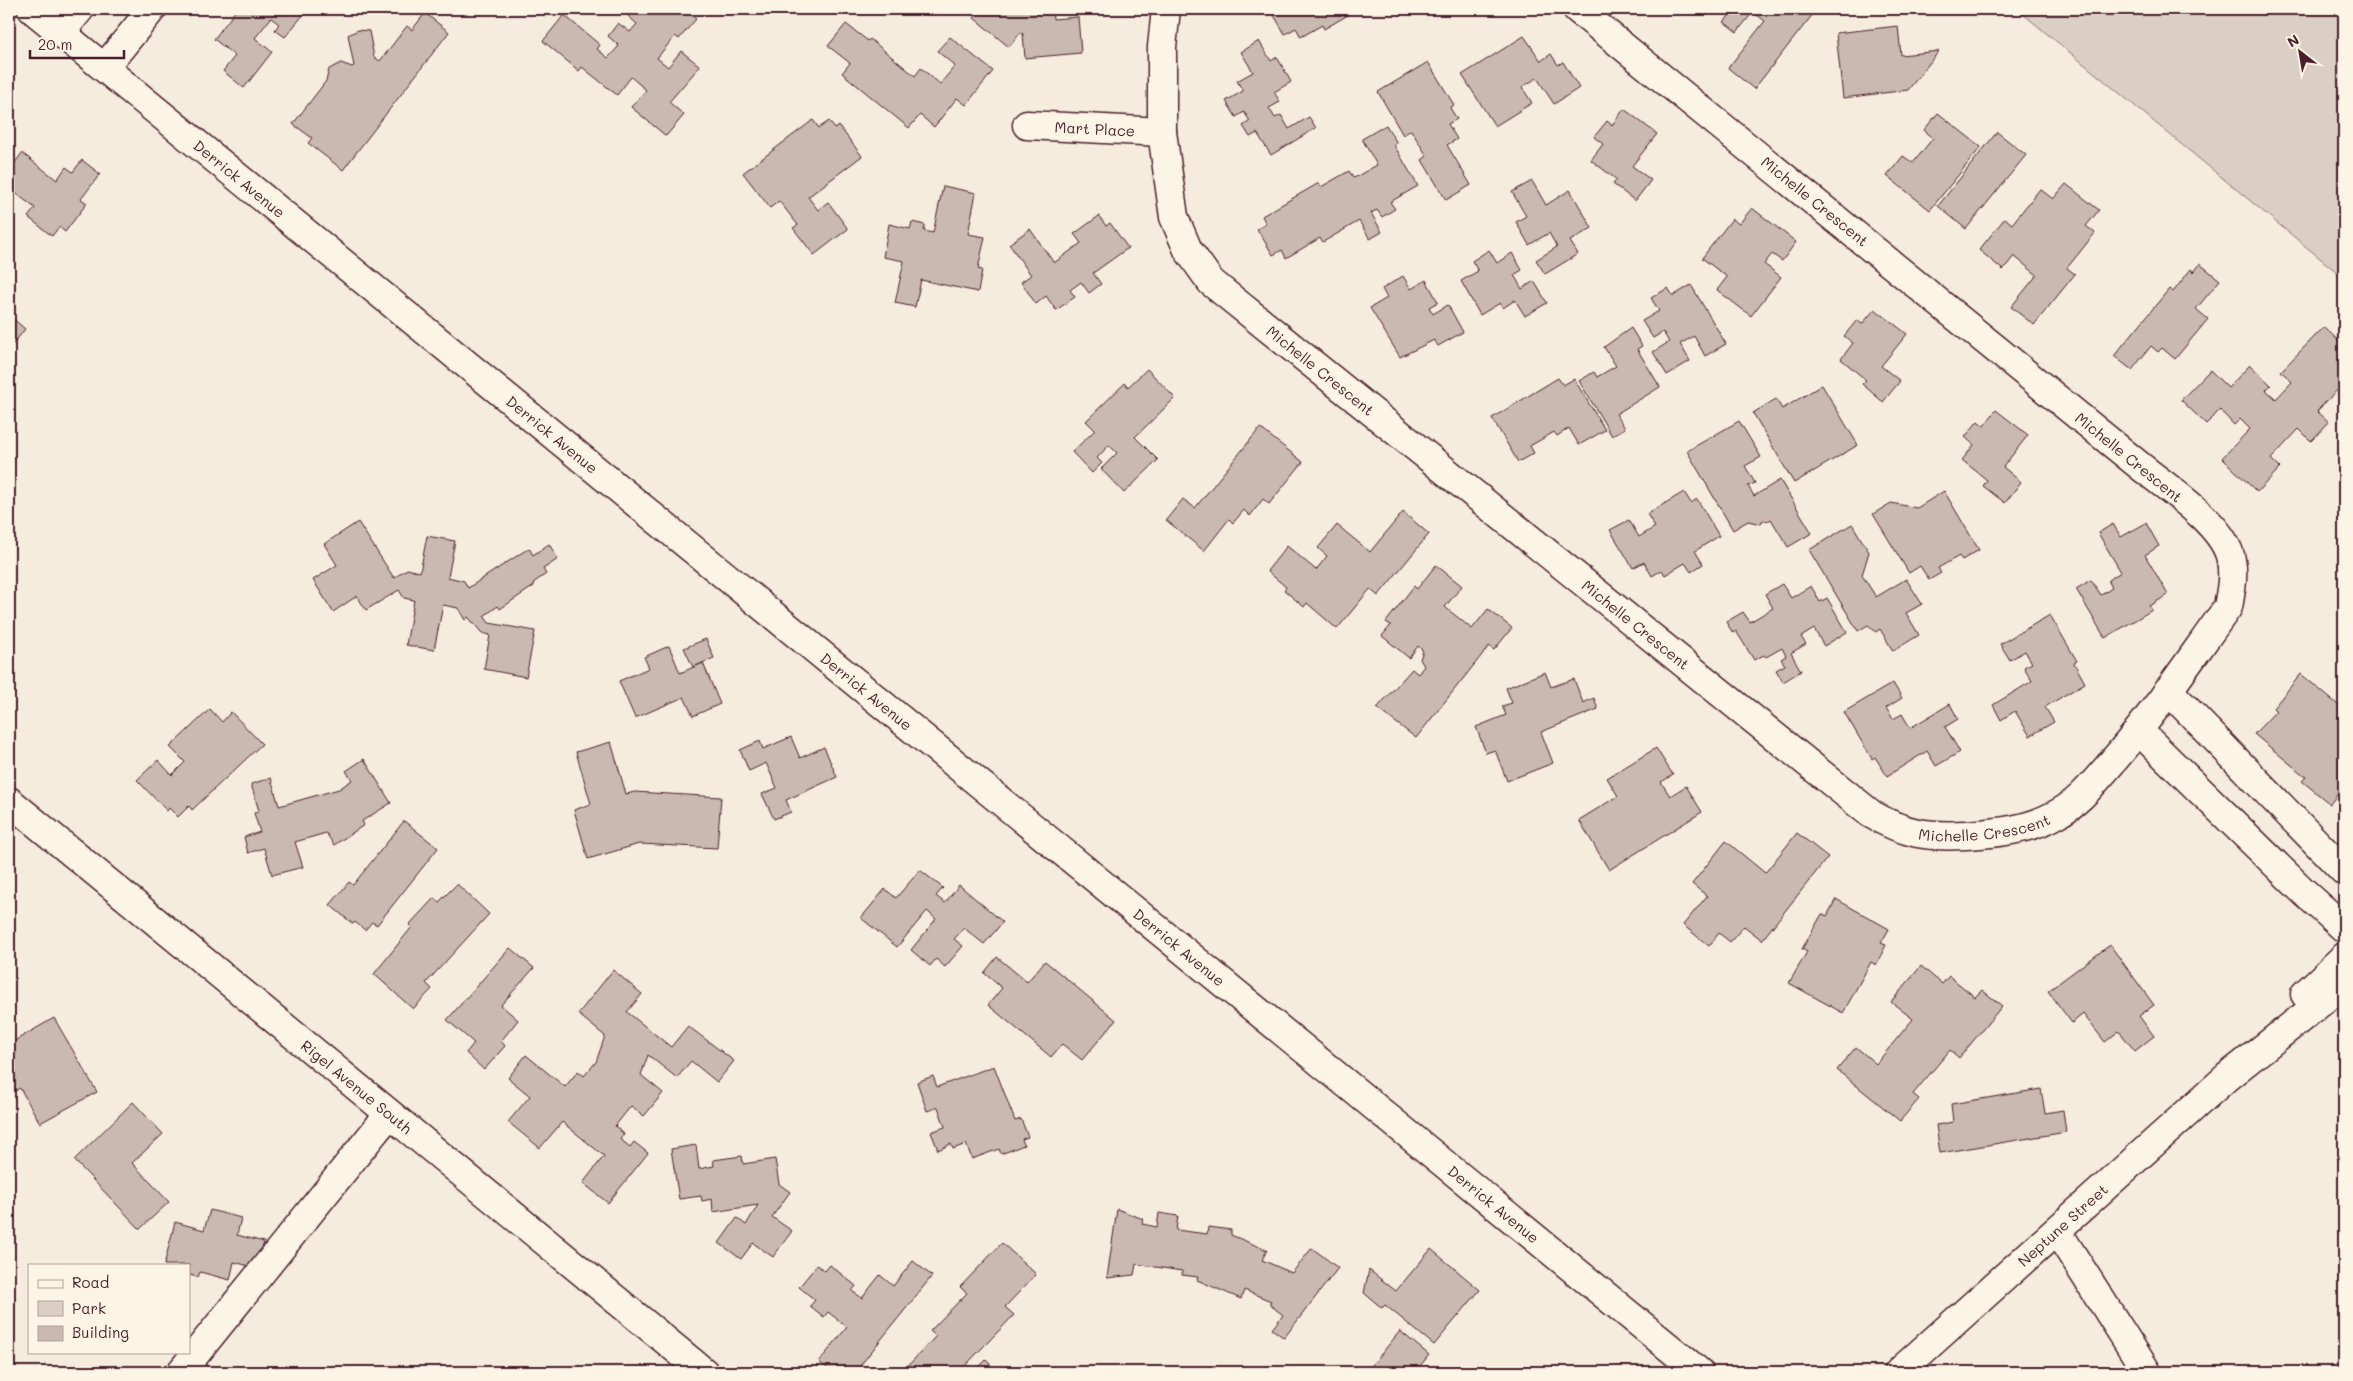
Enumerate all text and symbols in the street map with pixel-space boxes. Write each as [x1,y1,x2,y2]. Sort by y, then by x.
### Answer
scale bar [30,28,124,60]
north arrow [2276,28,2326,78]
text: N [2284,30,2303,51]
text: 20 m [38,34,72,54]
street label: Mart Place [1054,116,1136,141]
street label: Derrick Avenue [189,135,289,222]
street label: Michelle Crescent [1757,152,1873,250]
street label: Michelle Crescent [1263,321,1378,420]
street label: Derrick Avenue [502,391,602,478]
street label: Michelle Crescent [2071,408,2187,506]
street label: Michelle Crescent [1578,575,1694,674]
street label: Derrick Avenue [817,648,917,735]
street label: Michelle Crescent [1917,809,2053,846]
street label: Derrick Avenue [1129,904,1229,991]
street label: Rigel Avenue South [297,1035,416,1138]
street label: Derrick Avenue [1444,1161,1544,1248]
street label: Neptune Street [2013,1179,2112,1271]
legend [28,1264,190,1354]
text: Road [72,1272,109,1292]
text: Park [72,1298,106,1318]
text: Building [72,1322,129,1342]

